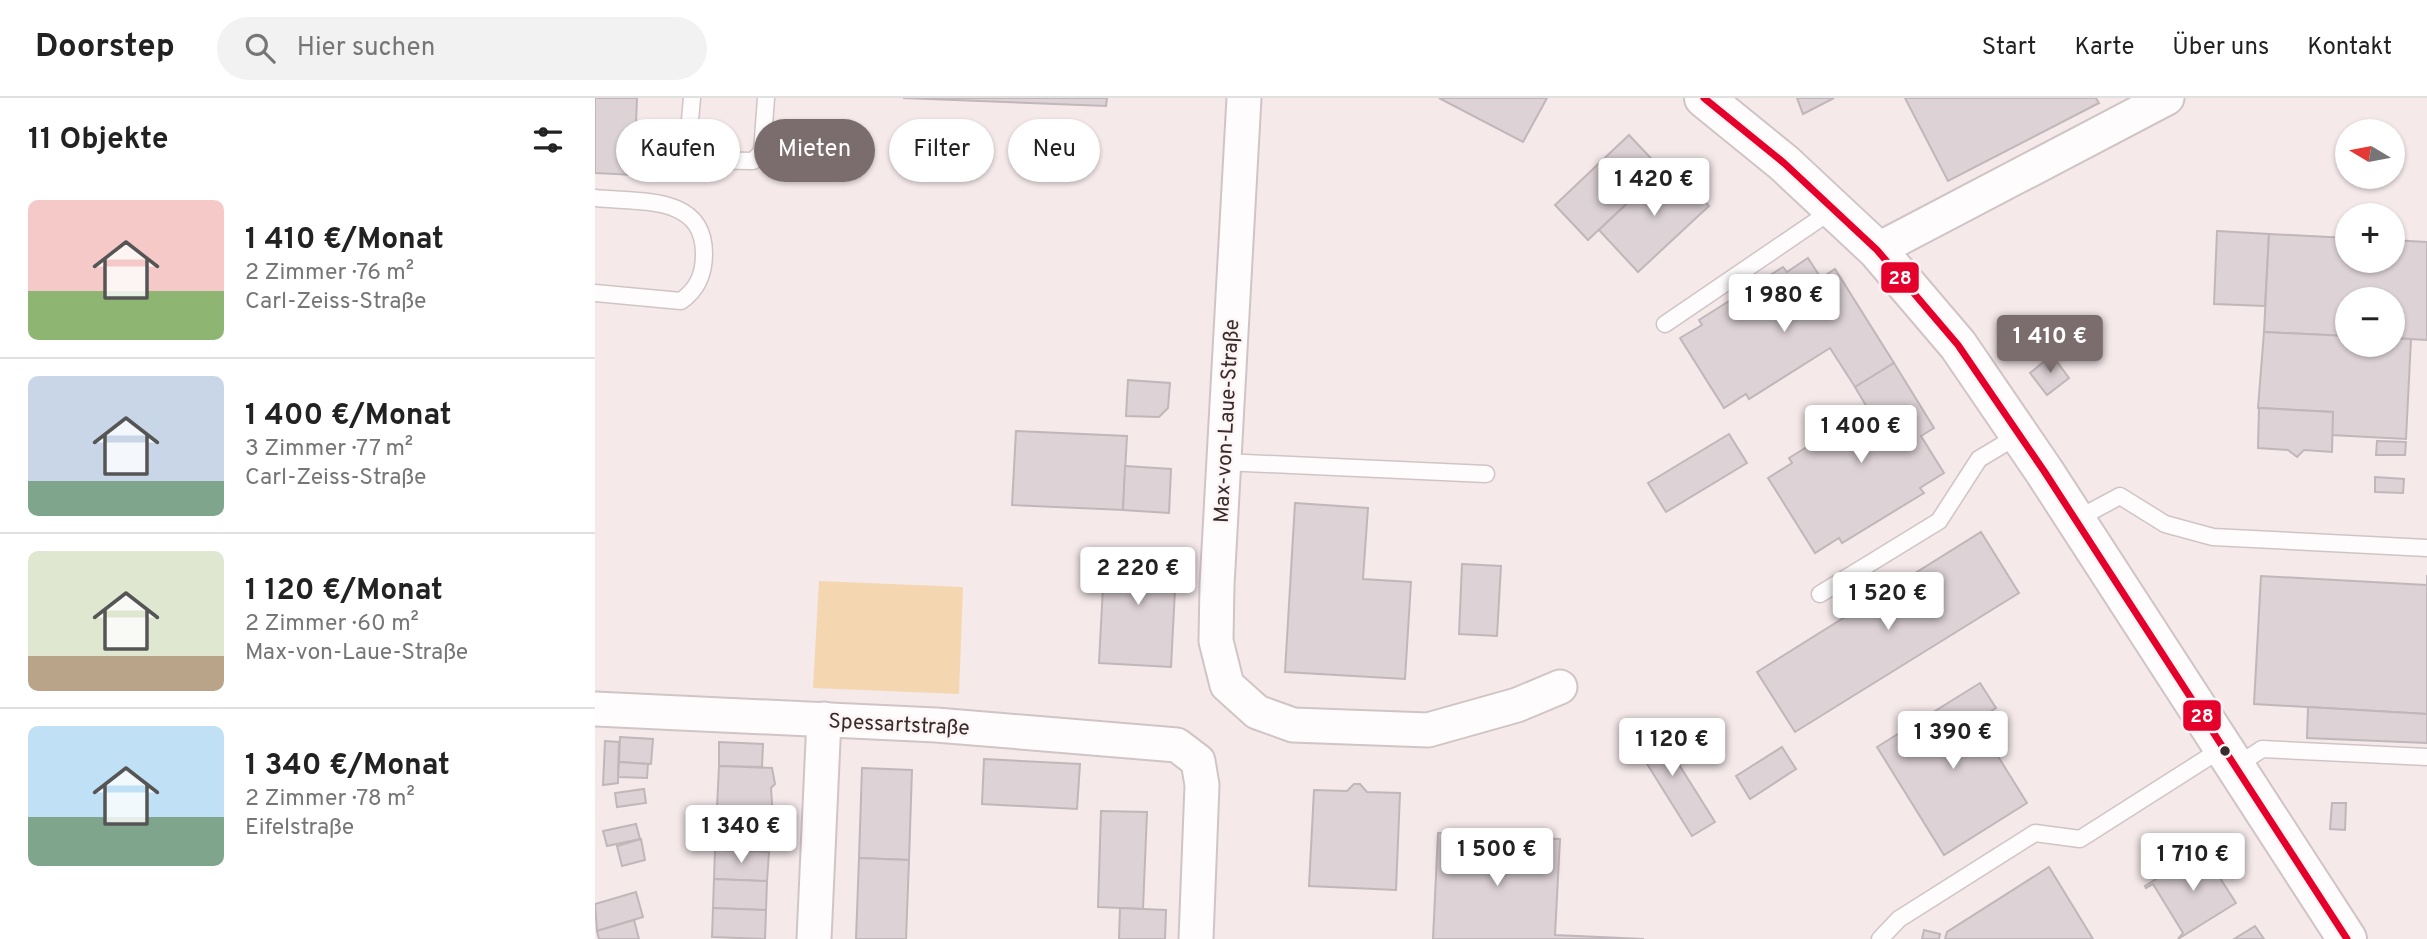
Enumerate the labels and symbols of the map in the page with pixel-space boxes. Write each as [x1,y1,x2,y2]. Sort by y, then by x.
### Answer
north arrow [2335,119,2405,189]
pin: 1 420 € [1589,158,1719,218]
line badge: 28 [1880,261,1920,294]
text: 28 [1888,267,1912,291]
pin: 1 980 € [1719,274,1849,334]
pin: 1 410 € [1985,316,2115,375]
street label: Max-von-Laue-Straße [1209,319,1246,524]
pin: 1 400 € [1796,406,1926,465]
pin: 2 220 € [1073,547,1203,607]
pin: 1 520 € [1823,573,1953,632]
line badge: 28 [2182,699,2222,732]
text: 28 [2190,705,2214,729]
street label: Spessartstraße [828,708,970,743]
pin: 1 390 € [1888,712,2018,771]
pin: 1 120 € [1607,718,1737,778]
unlabelled marker [2218,744,2232,758]
pin: 1 340 € [676,806,806,865]
pin: 1 500 € [1432,828,1562,888]
pin: 1 710 € [2128,834,2258,893]

